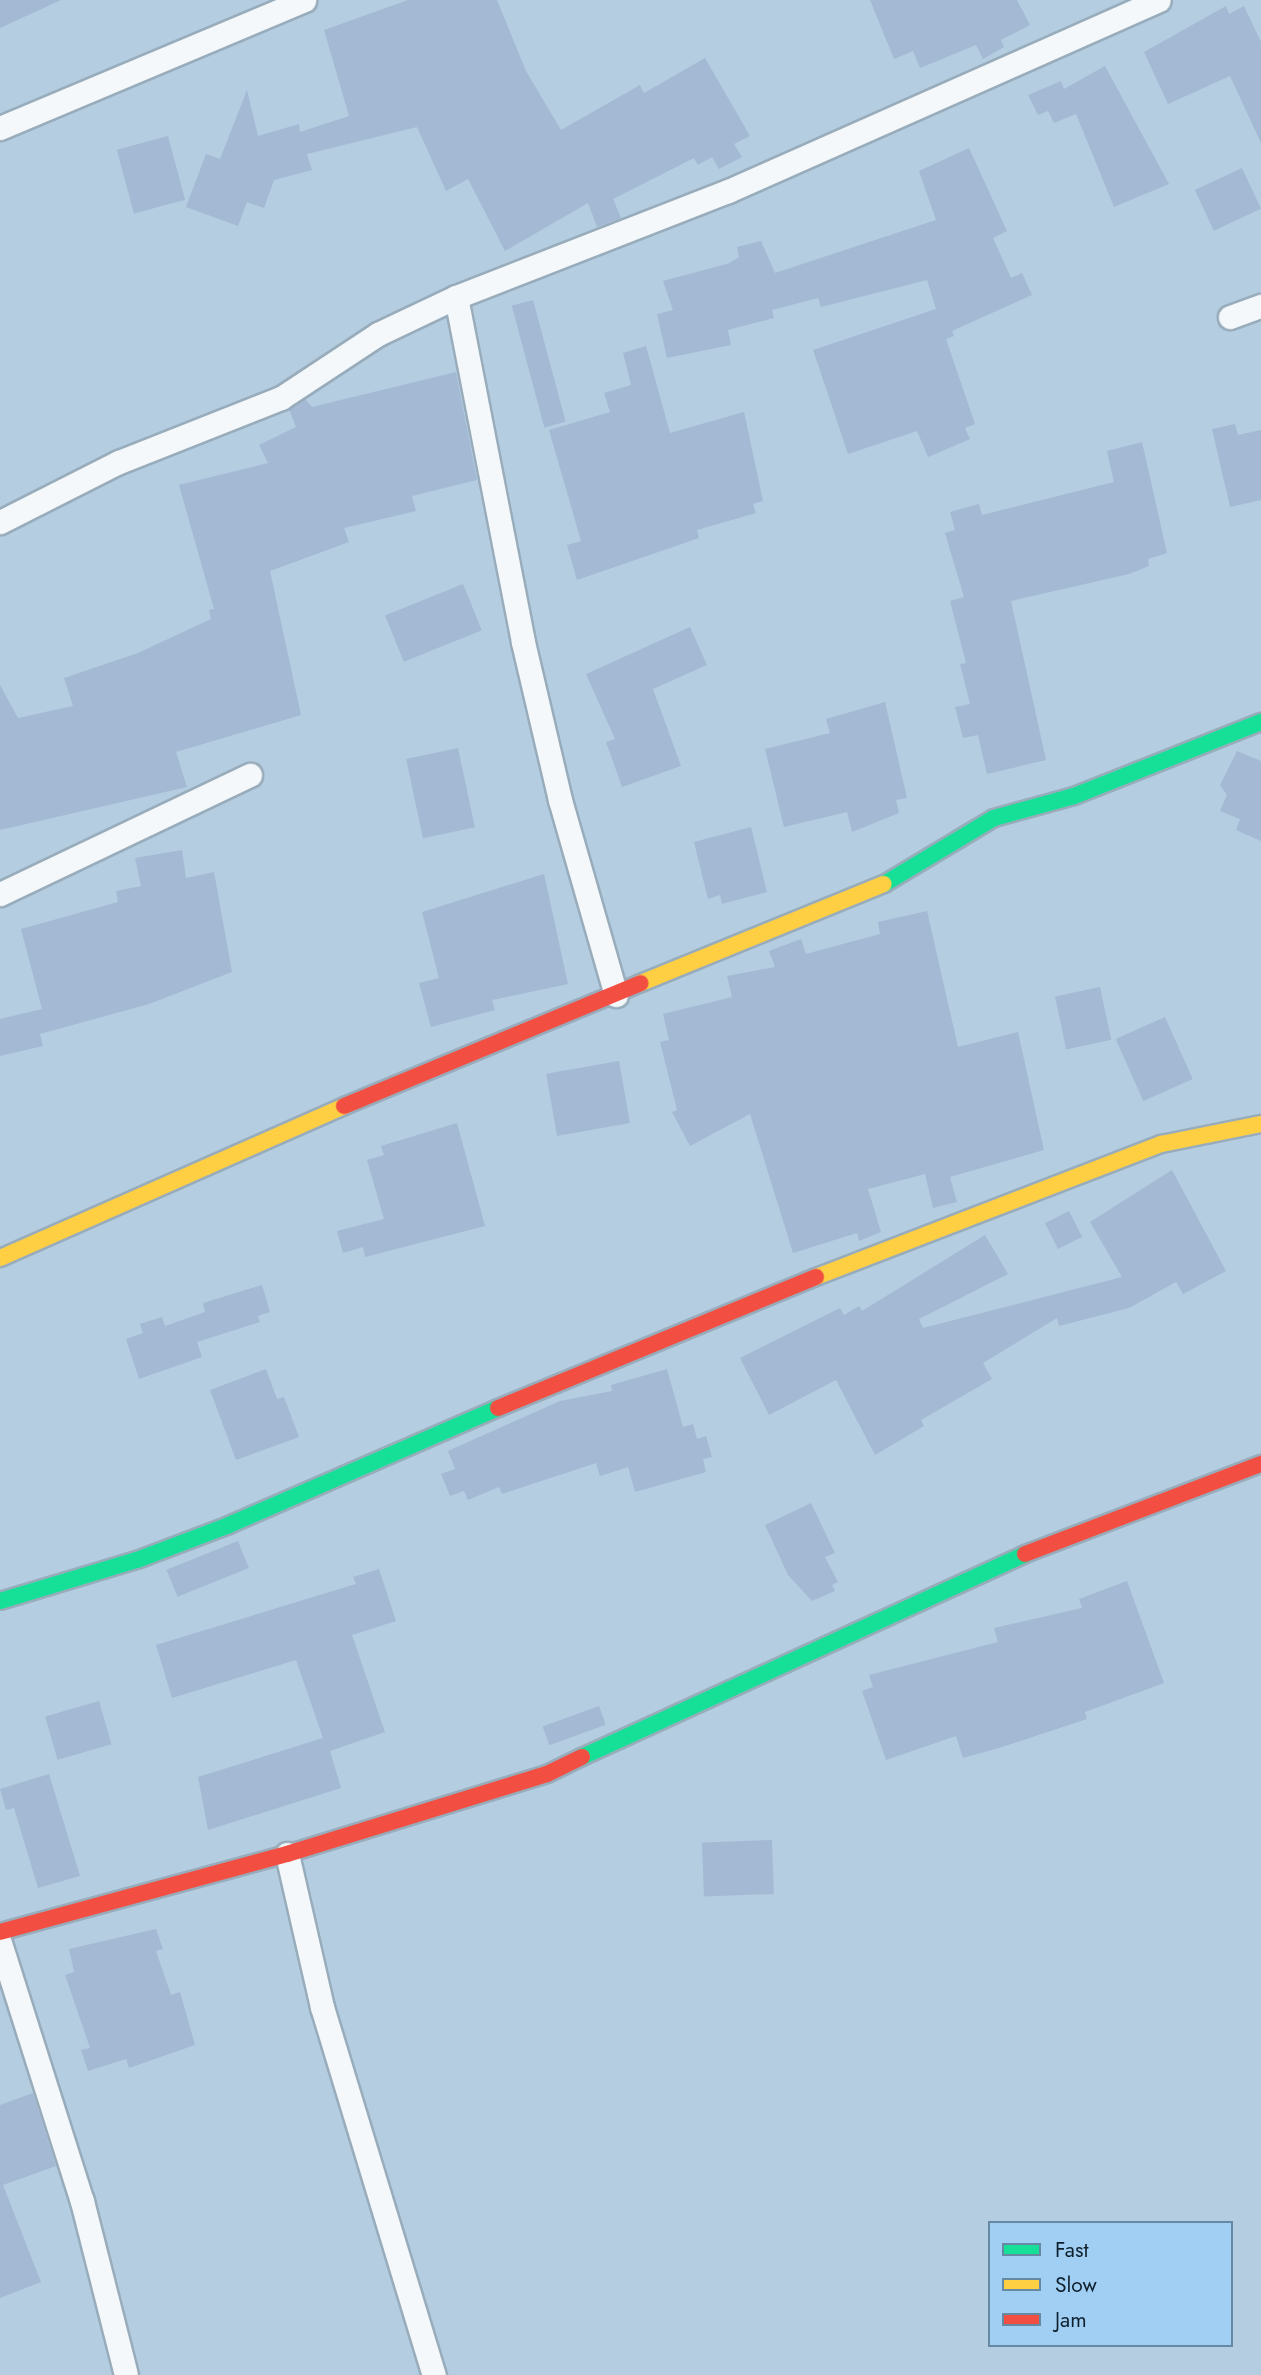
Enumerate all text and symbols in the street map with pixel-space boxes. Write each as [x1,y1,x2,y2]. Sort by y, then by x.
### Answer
legend [988,2221,1233,2347]
text: Fast [1055,2235,1088,2265]
text: Slow [1055,2270,1097,2300]
text: Jam [1055,2305,1087,2335]

